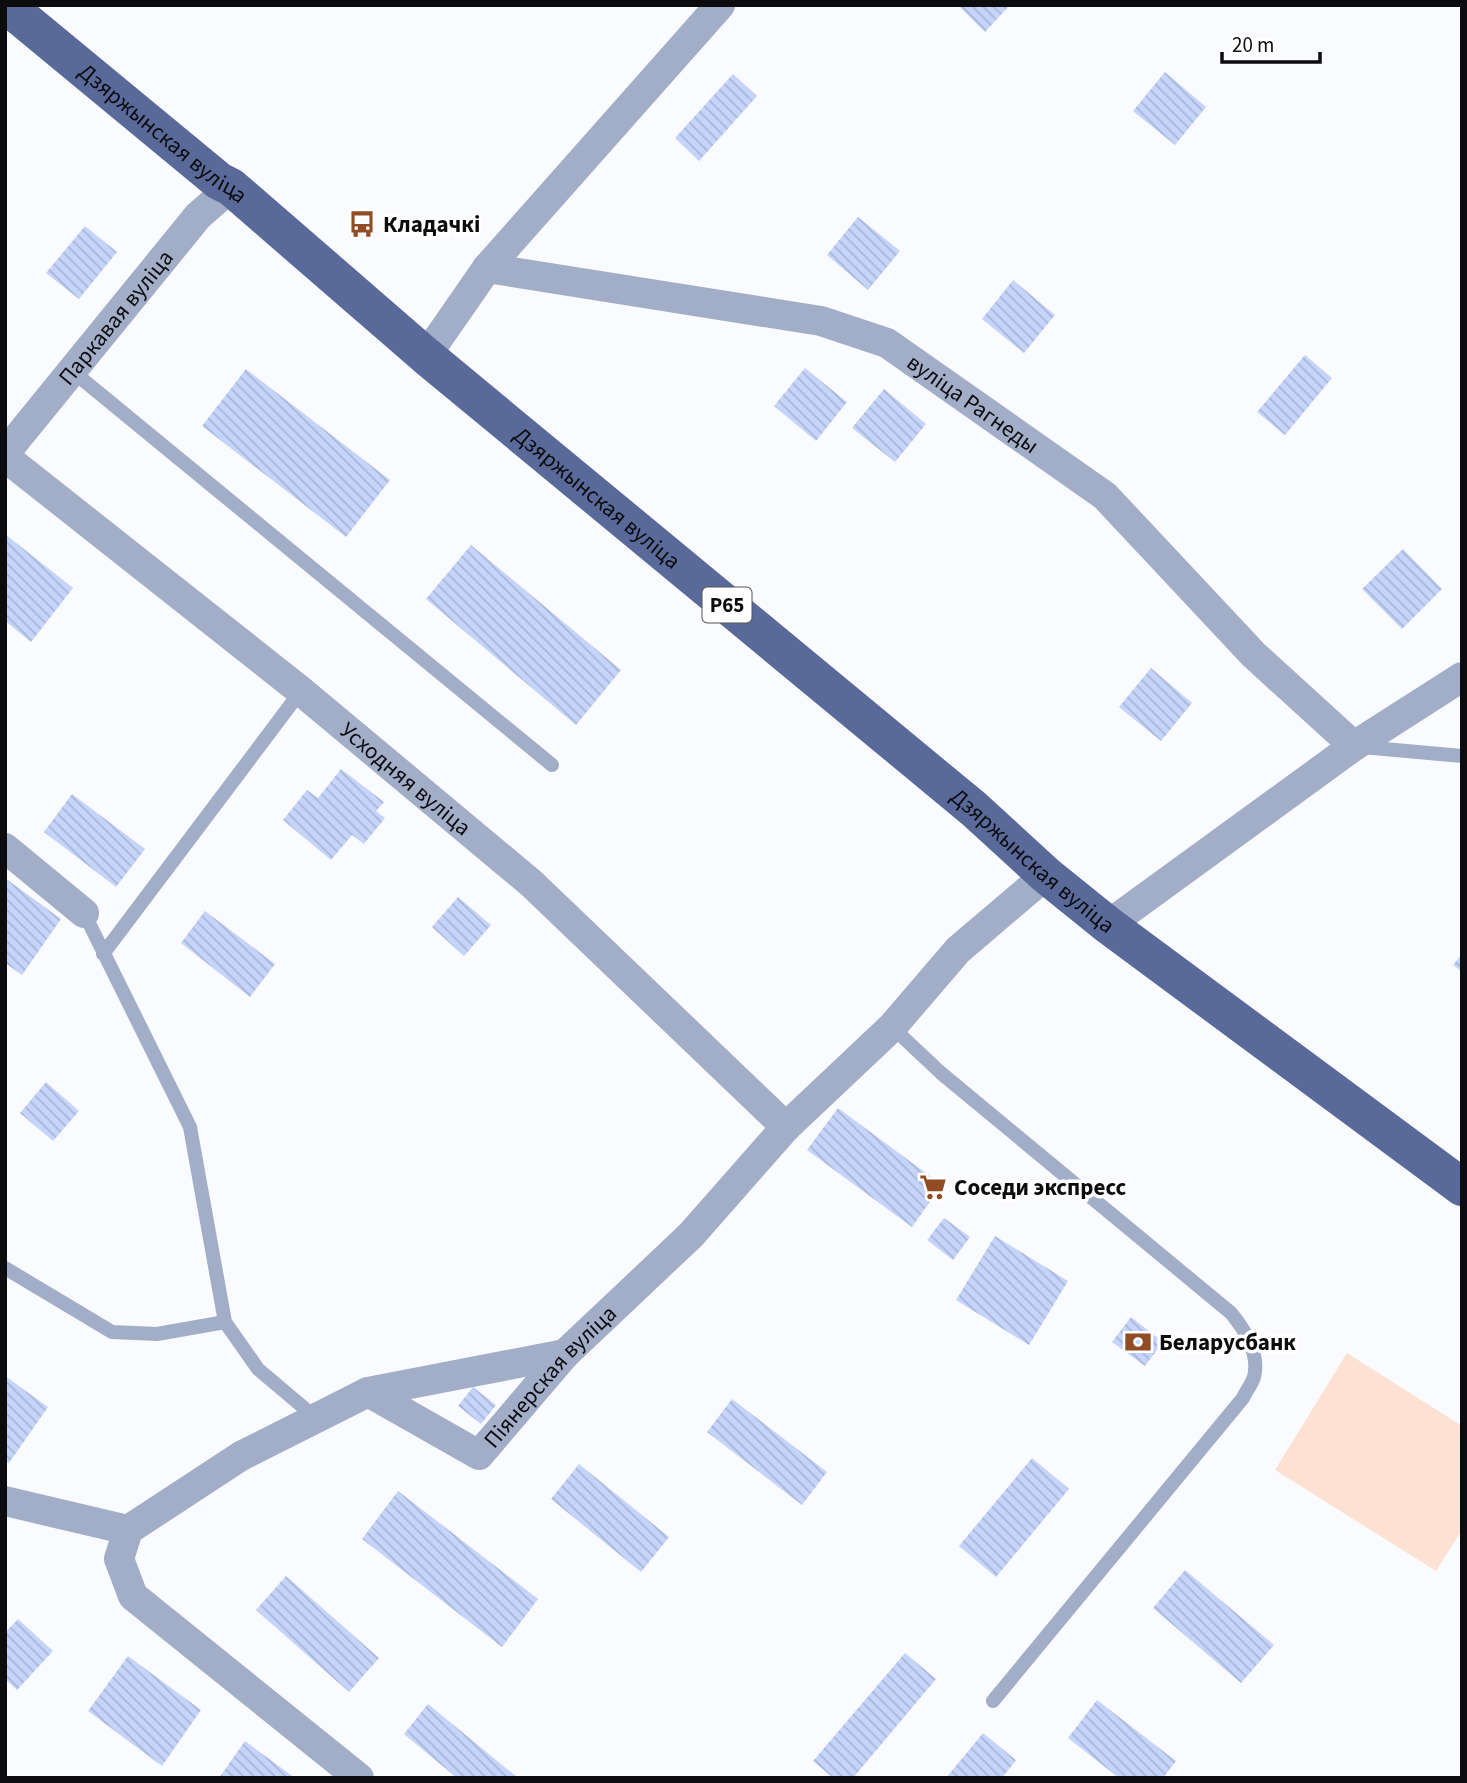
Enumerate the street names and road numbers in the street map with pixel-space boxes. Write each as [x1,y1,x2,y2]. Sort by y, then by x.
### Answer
street label: Дзяржынская вуліца [71,56,255,211]
street label: Паркавая вуліца [51,243,181,393]
street label: вуліца Рагнеды [900,346,1046,462]
street label: Дзяржынская вуліца [506,419,688,577]
road number: Р65 [702,588,752,622]
street label: Усходняя вуліца [333,714,478,844]
street label: Дзяржынская вуліца [943,780,1122,941]
street label: Піянерская вуліца [476,1298,624,1455]

